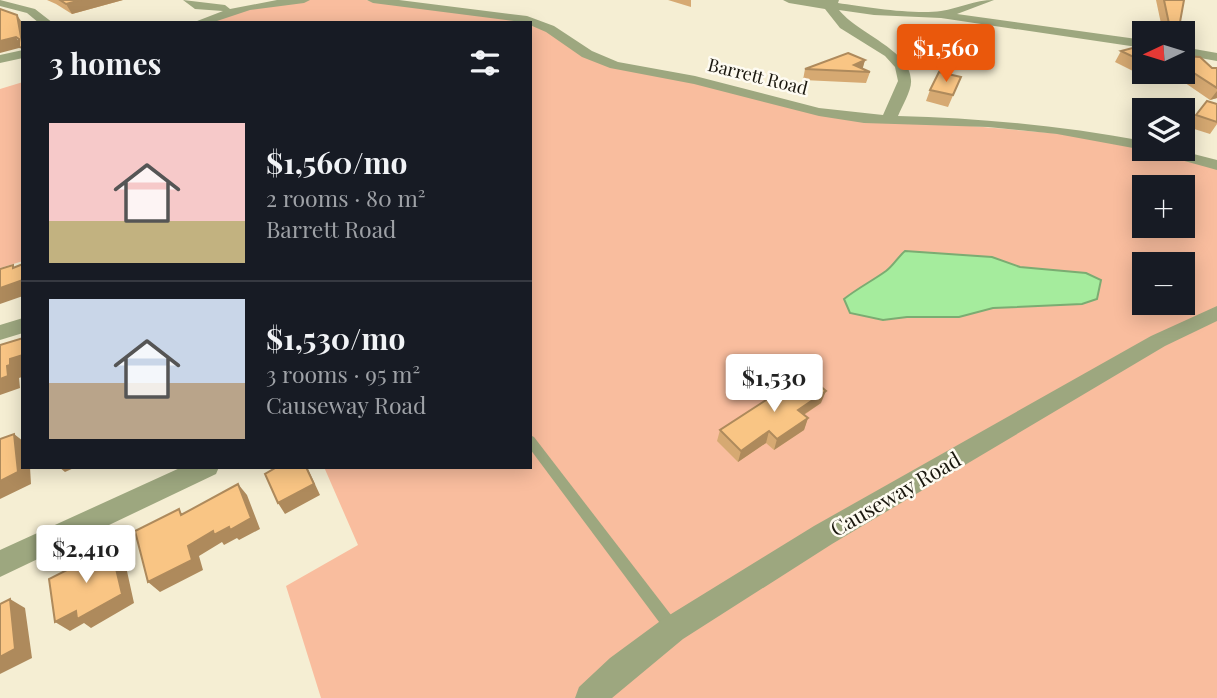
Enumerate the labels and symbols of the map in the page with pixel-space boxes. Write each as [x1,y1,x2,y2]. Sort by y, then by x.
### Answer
north arrow [1132,21,1195,84]
pin: $1,560 [889,24,1003,84]
street label: Barrett Road [706,52,811,100]
pin: $1,530 [717,354,831,414]
street label: Causeway Road [825,444,965,542]
pin: $2,410 [29,526,143,585]

